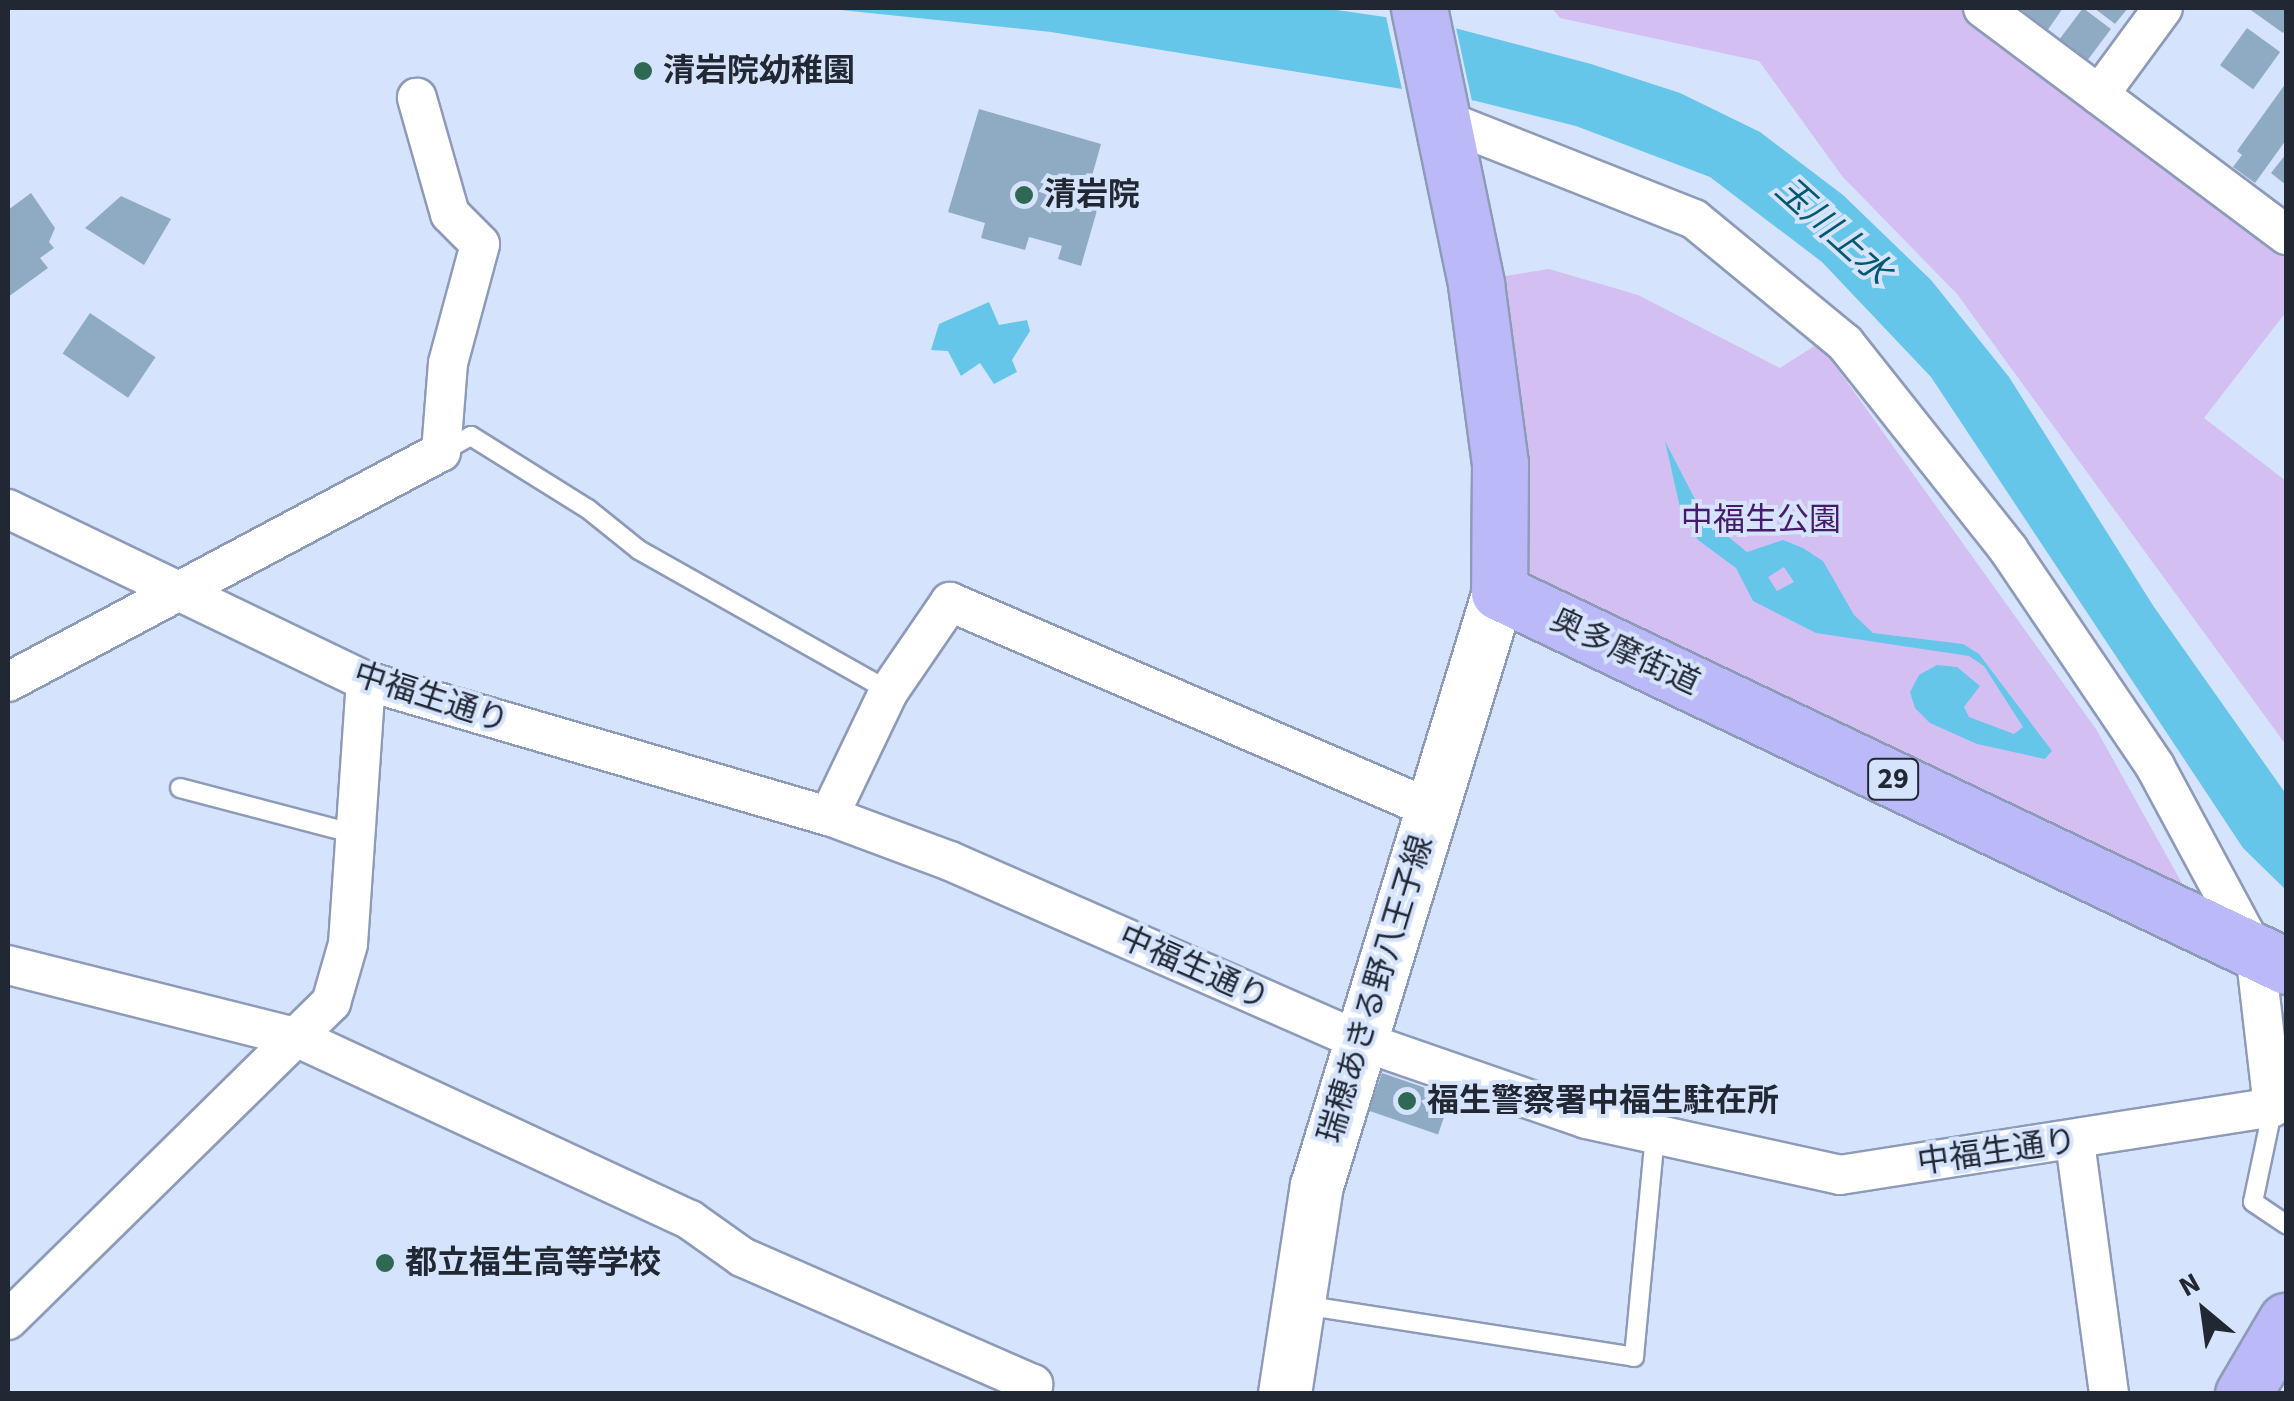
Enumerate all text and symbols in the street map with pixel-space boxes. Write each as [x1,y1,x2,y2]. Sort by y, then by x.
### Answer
place label: 清岩院幼稚園 [663,52,855,90]
marker: 清岩院幼稚園 [632,60,654,82]
water label: 玉川上水 [1767,169,1899,293]
place label: 清岩院 [1044,176,1140,214]
marker: 清岩院 [1013,184,1035,206]
park label: 中福生公園 [1681,501,1841,539]
street label: 奥多摩街道 [1544,601,1706,703]
street label: 中福生通り [349,655,513,741]
road number: 29 [1866,754,1920,804]
street label: 瑞穂あきる野八王子線 [1311,830,1441,1148]
street label: 中福生通り [1113,918,1275,1018]
place label: 福生警察署中福生駐在所 [1427,1082,1779,1120]
marker: 福生警察署中福生駐在所 [1396,1090,1418,1112]
street label: 中福生通り [1915,1122,2079,1182]
place label: 都立福生高等学校 [405,1244,661,1282]
marker: 都立福生高等学校 [374,1252,396,1274]
north arrow [2154,1261,2254,1361]
text: N [2172,1263,2207,1307]

